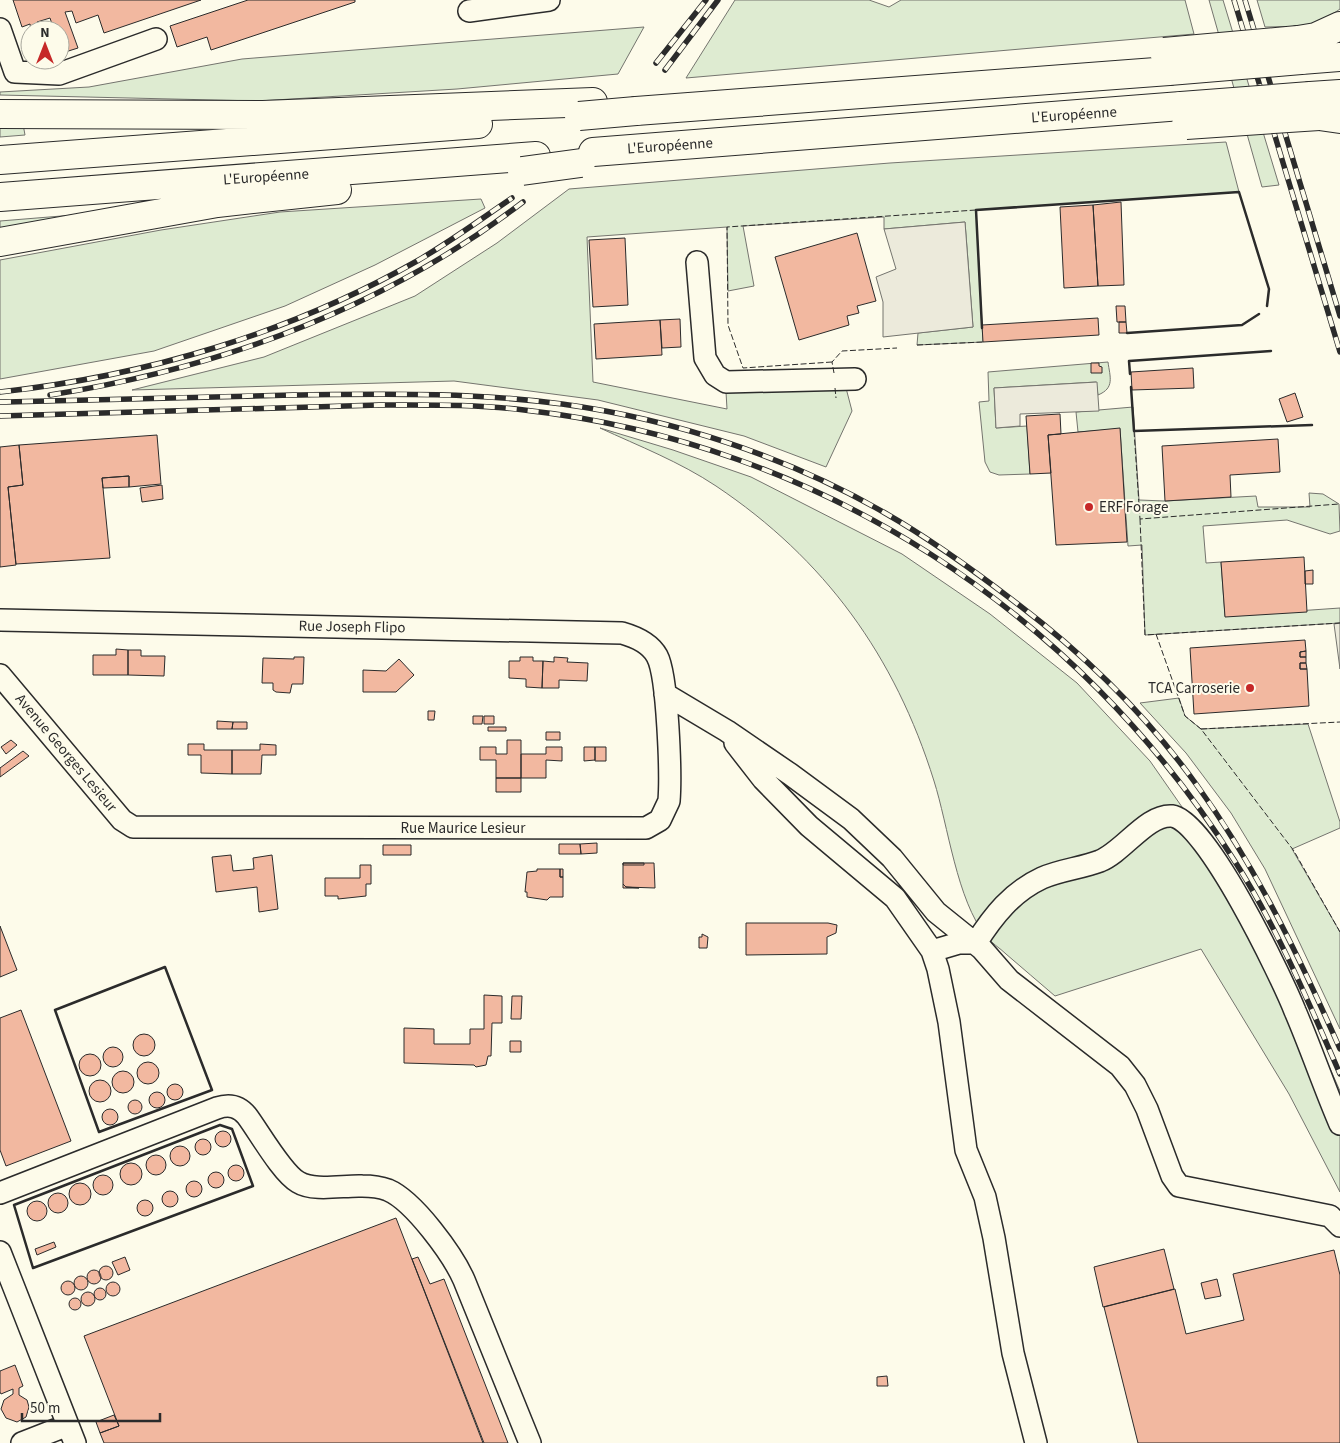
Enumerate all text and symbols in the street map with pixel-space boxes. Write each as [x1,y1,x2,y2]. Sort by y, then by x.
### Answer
north arrow [20,20,70,70]
text: N [40,23,50,43]
street label: L'Européenne [1030,102,1118,128]
street label: L'Européenne [626,133,714,159]
street label: L'Européenne [222,164,310,190]
place label: ERF Forage [1099,497,1168,518]
marker: ERF Forage [1083,501,1095,513]
street label: Rue Joseph Flipo [298,616,406,638]
place label: TCA Carroserie [1148,678,1240,699]
marker: TCA Carroserie [1244,682,1256,694]
street label: Avenue Georges Lesieur [10,689,122,817]
street label: Rue Maurice Lesieur [401,818,526,839]
scale bar [22,1390,160,1422]
text: 50 m [30,1398,60,1419]

